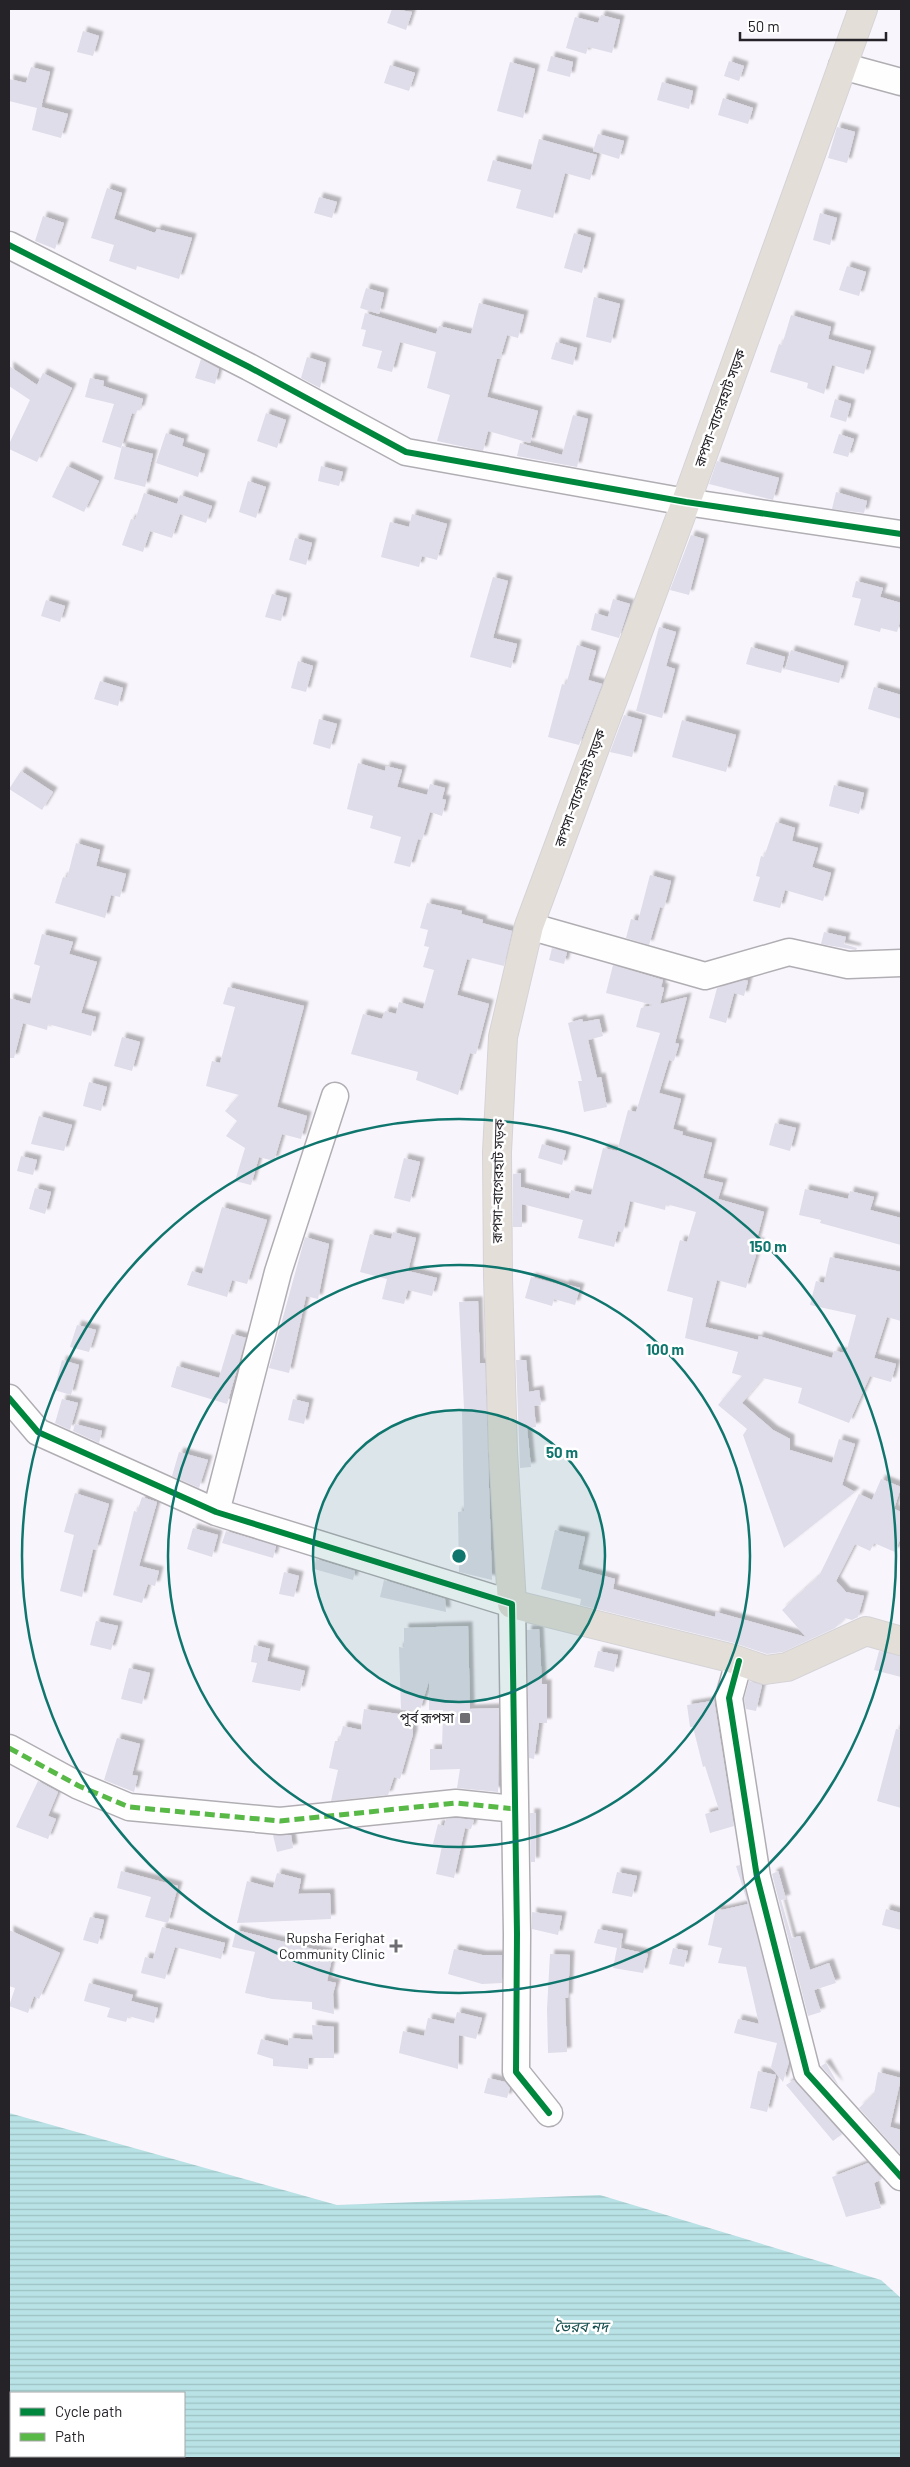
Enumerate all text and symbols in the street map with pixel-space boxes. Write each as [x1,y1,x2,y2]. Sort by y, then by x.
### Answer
scale bar [740,10,886,42]
text: 50 m [748,17,780,35]
street label: রূপসা-বাগেরহাট সড়ক [690,346,749,470]
street label: রূপসা-বাগেরহাট সড়ক [550,726,609,850]
street label: রূপসা-বাগেরহাট সড়ক [488,1118,507,1244]
text: 150 m [749,1237,787,1255]
text: 100 m [646,1340,684,1358]
text: 50 m [546,1443,578,1461]
centre of rings [450,1547,468,1565]
place label: পূর্ব রূপসা [400,1709,454,1727]
marker: পূর্ব রূপসা [458,1711,472,1725]
place label: Rupsha Ferighat Community Clinic [279,1929,385,1962]
marker: Rupsha Ferighat Community Clinic [389,1939,403,1953]
water label: ভৈরব নদ [554,2317,611,2335]
legend [10,2392,185,2457]
text: Cycle path [55,2402,122,2420]
text: Path [55,2427,85,2445]

